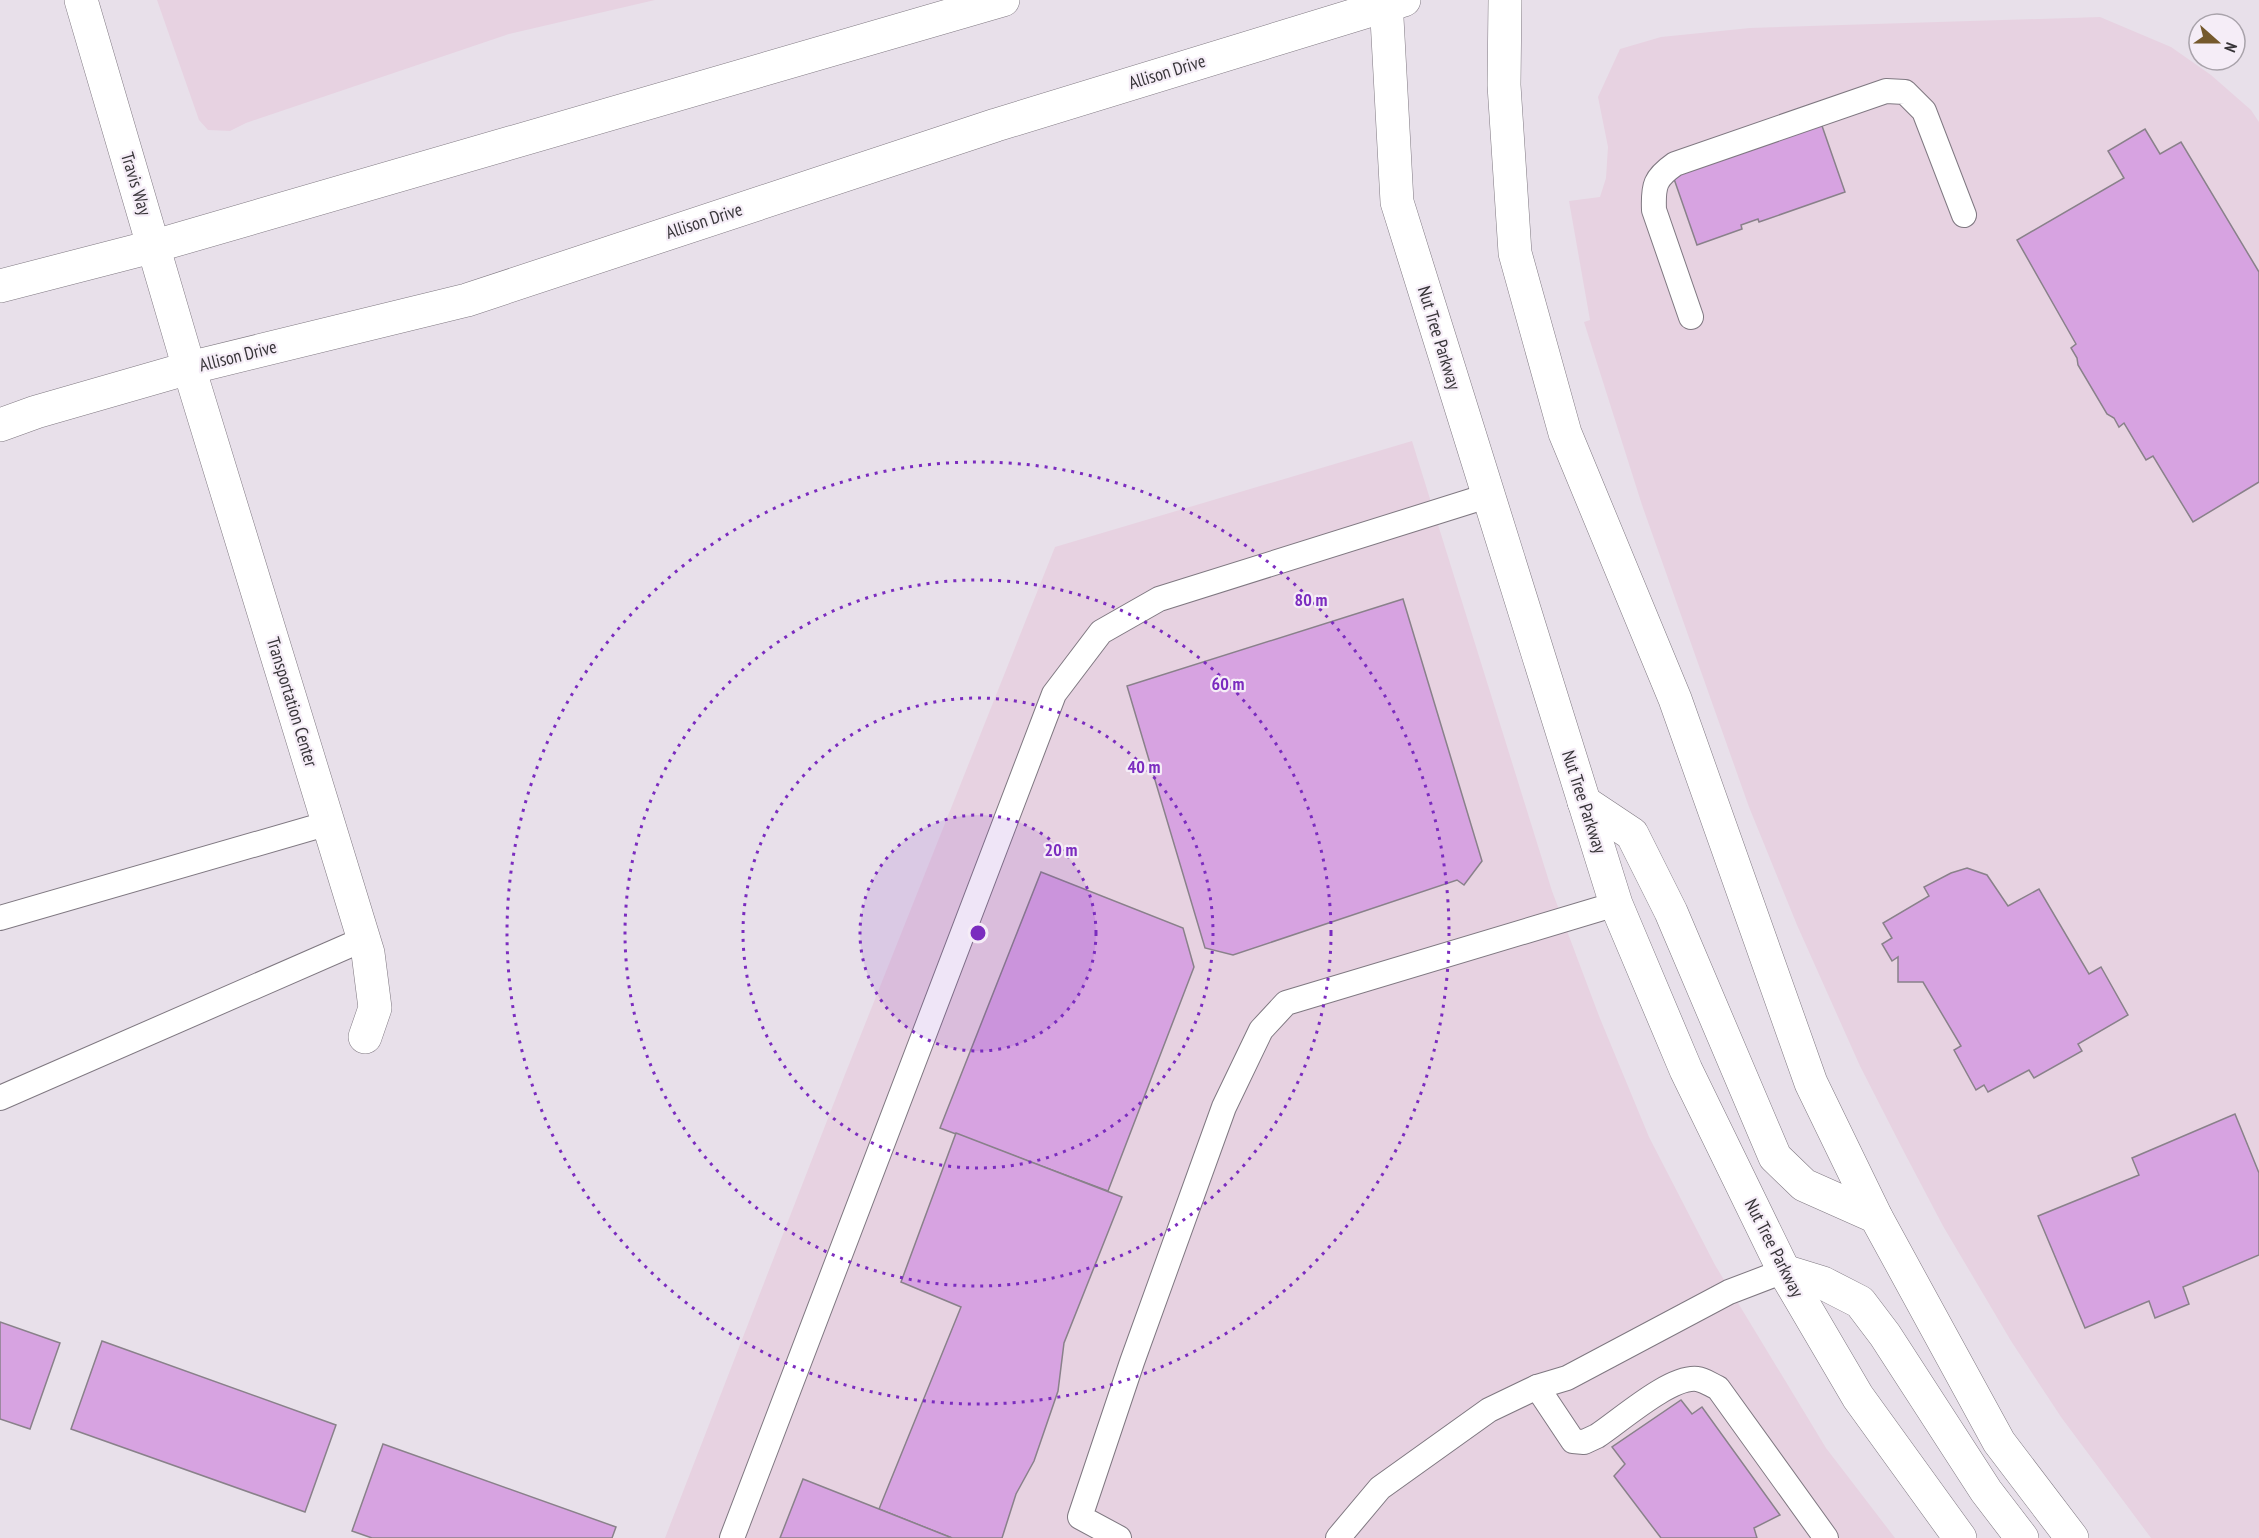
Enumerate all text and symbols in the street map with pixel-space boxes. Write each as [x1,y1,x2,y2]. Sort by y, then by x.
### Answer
north arrow [2187,12,2247,72]
text: N [2220,40,2242,55]
street label: Allison Drive [1126,49,1208,94]
street label: Travis Way [116,150,157,218]
street label: Allison Drive [663,197,745,244]
street label: Nut Tree Parkway [1413,283,1466,393]
street label: Allison Drive [197,335,279,376]
text: 80 m [1295,588,1327,611]
street label: Transportation Center [262,634,323,770]
text: 60 m [1212,672,1244,695]
street label: Nut Tree Parkway [1557,747,1612,857]
text: 40 m [1128,755,1160,778]
text: 20 m [1045,838,1077,861]
centre of rings [968,923,988,943]
street label: Nut Tree Parkway [1740,1195,1809,1301]

